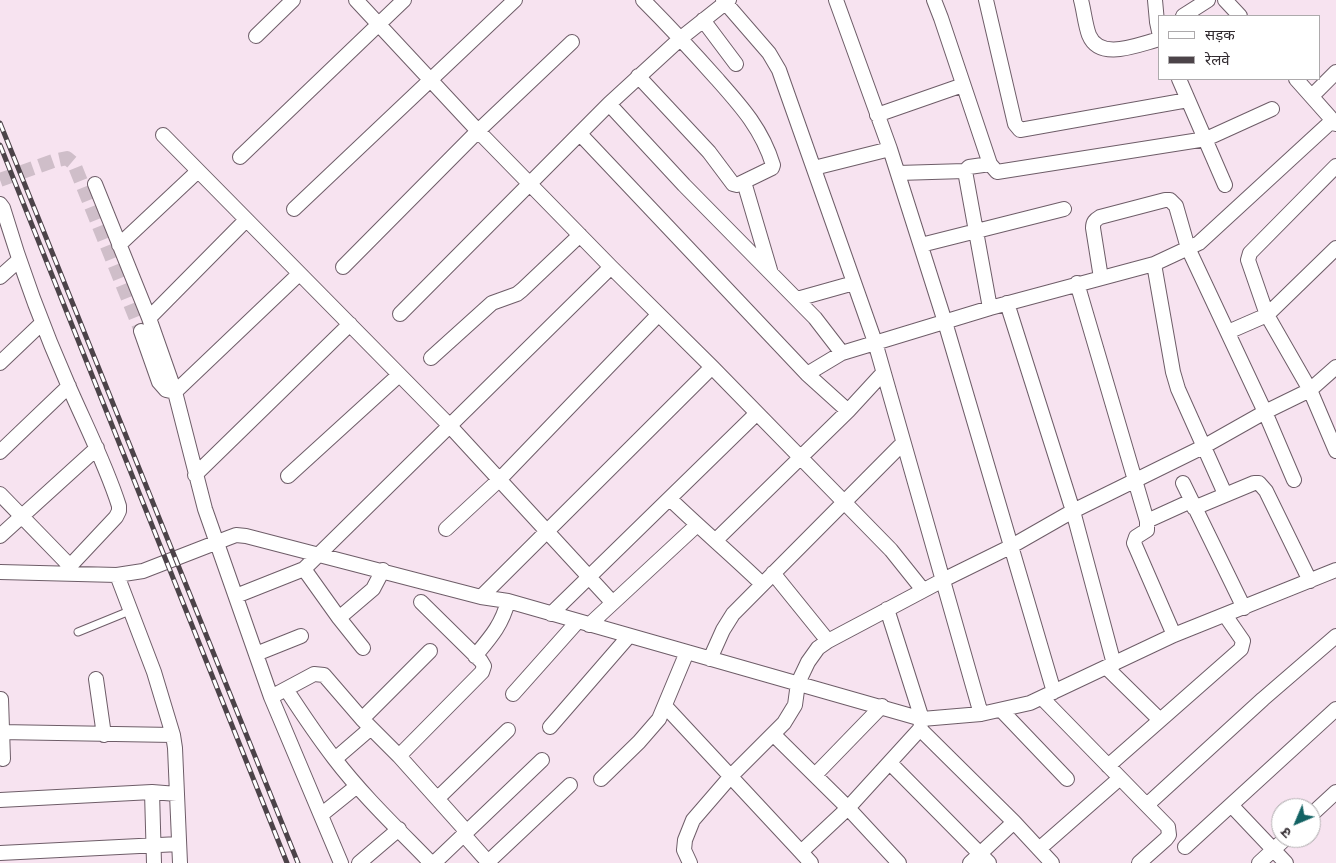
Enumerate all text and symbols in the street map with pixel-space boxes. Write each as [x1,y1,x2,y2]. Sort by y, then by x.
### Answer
legend [1158,15,1321,80]
text: सड़क [1205,24,1235,44]
text: रेलवे [1205,49,1230,69]
north arrow [1271,798,1321,848]
text: उ [1276,824,1295,843]

